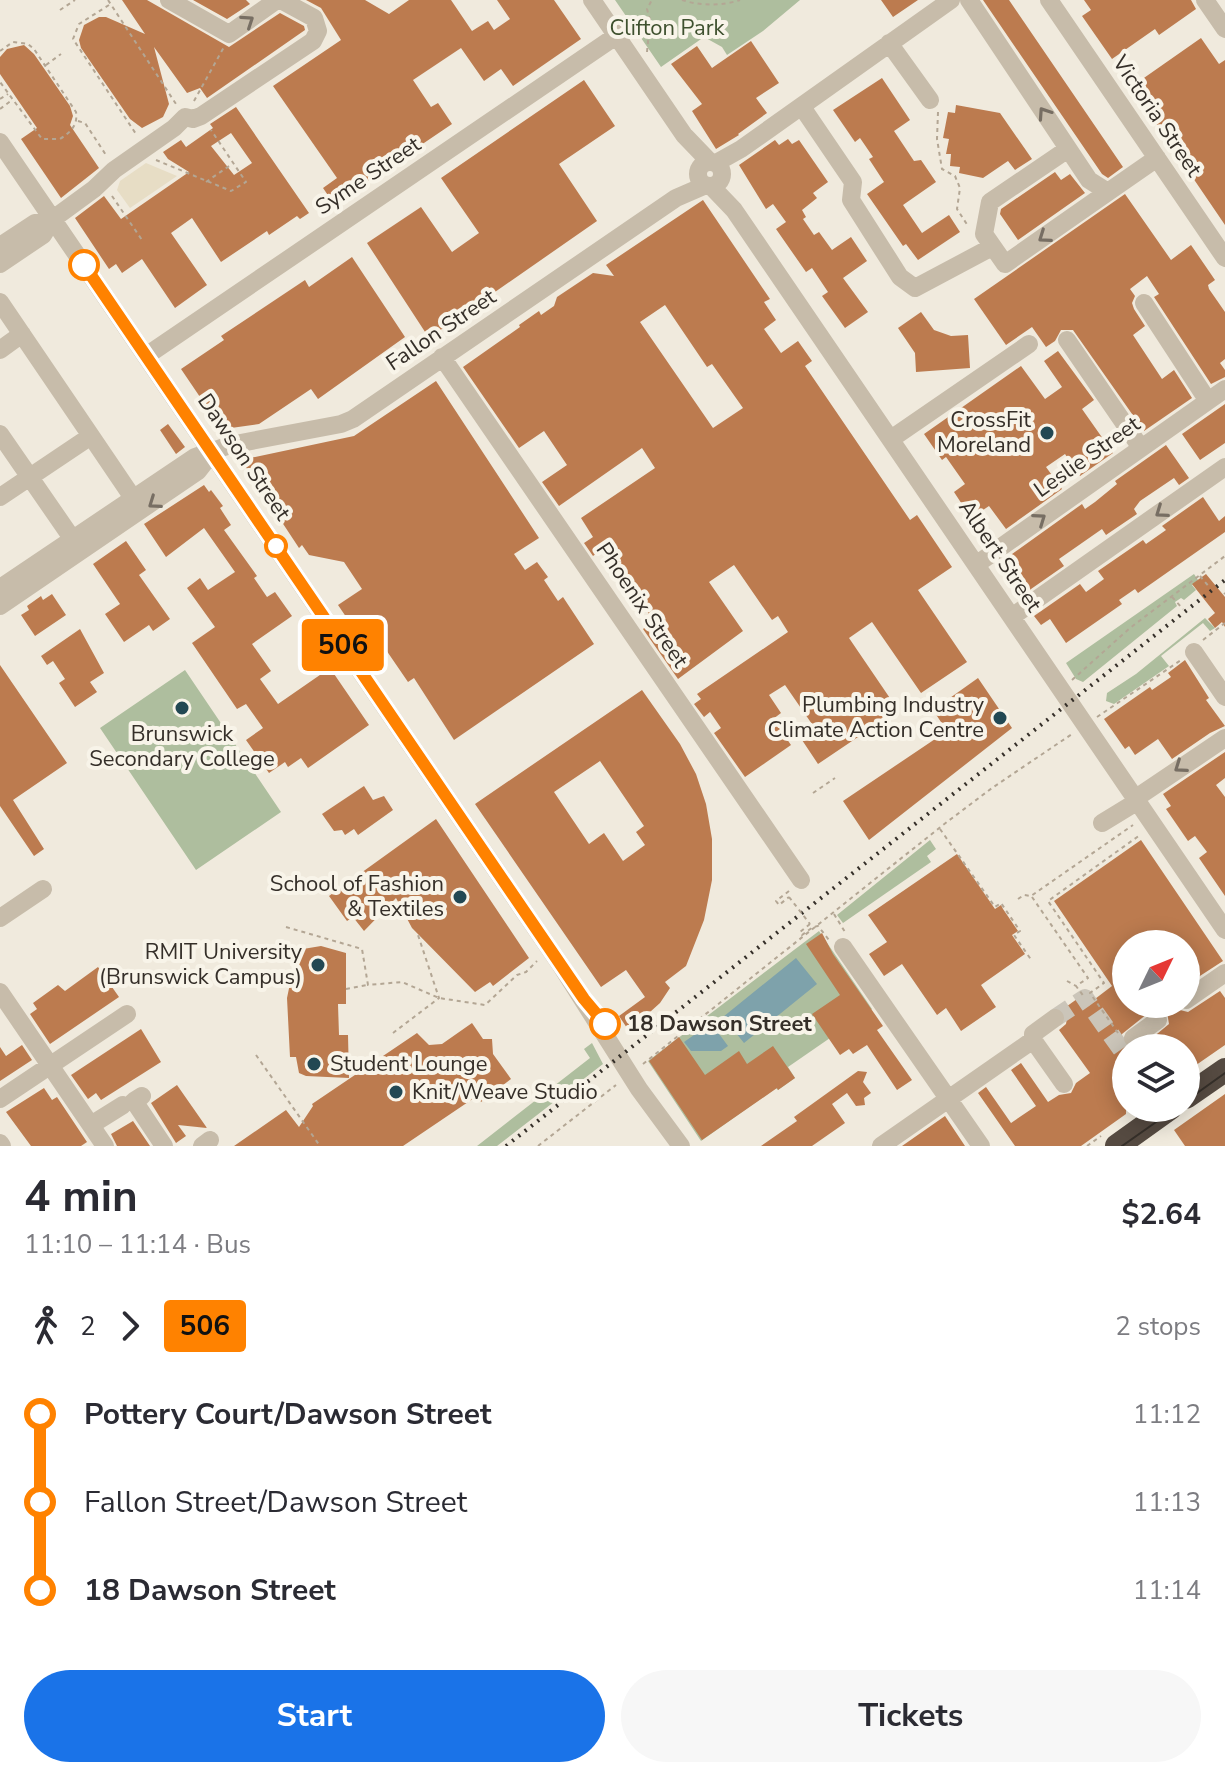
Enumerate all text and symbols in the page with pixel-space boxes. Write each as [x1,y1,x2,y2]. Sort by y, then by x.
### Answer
park label: Clifton Park [609,13,726,43]
one-way arrow [239,16,253,31]
street label: Victoria Street [1105,48,1209,183]
one-way arrow [1039,108,1054,122]
street label: Syme Street [309,130,427,222]
one-way arrow [1038,227,1052,242]
unlabelled marker [69,250,99,280]
street label: Fallon Street [380,282,502,378]
street label: Dawson Street [190,388,298,527]
place label: CrossFit Moreland [937,405,1031,460]
street label: Leslie Street [1028,409,1146,505]
marker: CrossFit Moreland [1038,424,1056,442]
one-way arrow [148,493,162,508]
street label: Albert Street [952,494,1049,618]
one-way arrow [1156,502,1170,516]
one-way arrow [1032,514,1046,529]
unlabelled marker [265,535,287,557]
street label: Phoenix Street [589,536,695,674]
line badge: 506 [297,619,389,671]
text: 506 [318,626,368,664]
place label: Plumbing Industry Climate Action Centre [767,690,985,745]
marker: Brunswick Secondary College [173,699,191,717]
marker: Plumbing Industry Climate Action Centre [991,709,1009,727]
place label: Brunswick Secondary College [89,719,275,774]
one-way arrow [1174,757,1188,772]
place label: School of Fashion & Textiles [270,869,444,924]
marker: School of Fashion & Textiles [451,888,469,906]
north arrow [1112,930,1200,1018]
map controls [1112,930,1200,1122]
place label: RMIT University (Brunswick Campus) [99,937,303,992]
marker: RMIT University (Brunswick Campus) [309,956,327,974]
marker: 18 Dawson Street [590,1009,620,1039]
place label: 18 Dawson Street [627,1009,812,1039]
button: layers [1112,1034,1200,1122]
place label: Student Lounge [330,1049,487,1079]
marker: Student Lounge [305,1055,323,1073]
place label: Knit/Weave Studio [412,1077,598,1107]
marker: Knit/Weave Studio [387,1083,405,1101]
text: 4 min [24,1167,138,1227]
text: $2.64 [1122,1194,1201,1235]
text: 11:10 – 11:14 · Bus [24,1227,251,1262]
icon: walk [24,1304,68,1348]
icon: forward [108,1304,152,1348]
text: 506 [180,1307,230,1345]
text: 2 [80,1309,96,1344]
text: 2 stops [1115,1309,1201,1344]
text: Pottery Court/Dawson Street [84,1394,492,1435]
text: 11:12 [1133,1397,1201,1432]
text: Fallon Street/Dawson Street [84,1482,467,1523]
text: 11:13 [1133,1485,1201,1520]
text: 18 Dawson Street [84,1570,336,1611]
text: 11:14 [1133,1573,1201,1608]
button: Start [24,1670,605,1762]
button: Tickets [621,1670,1201,1762]

